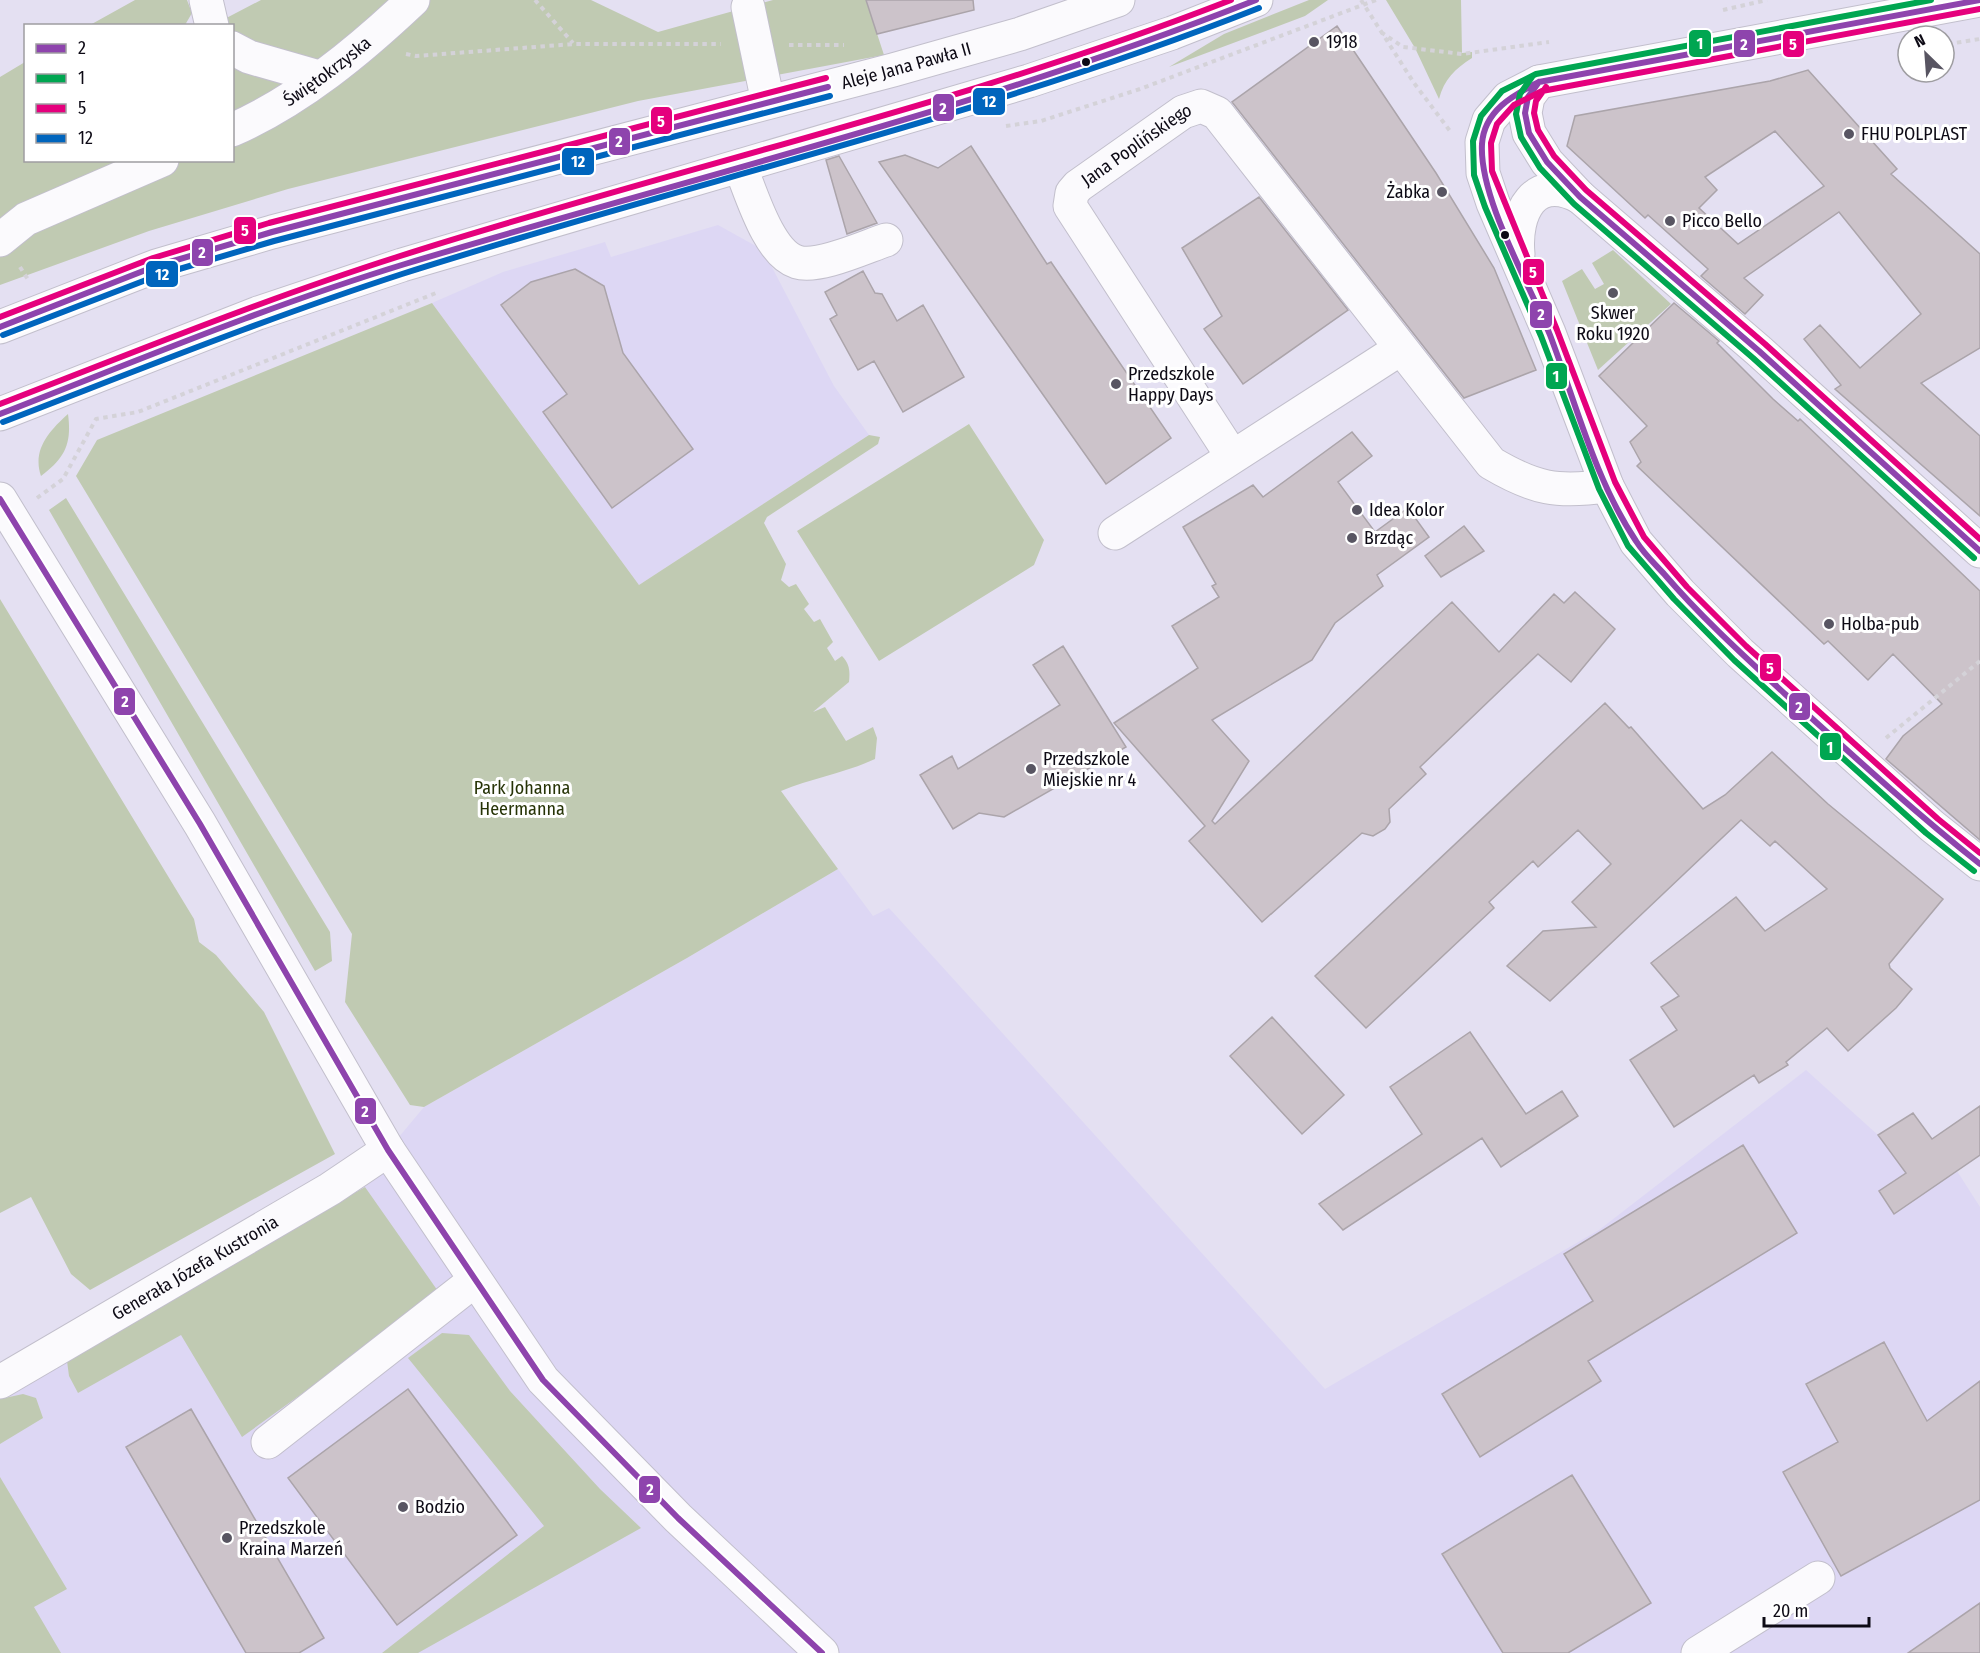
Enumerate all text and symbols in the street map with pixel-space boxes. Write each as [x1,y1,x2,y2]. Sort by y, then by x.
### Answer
legend [24,24,234,162]
north arrow [1896,24,1956,84]
line badge: 1 [1688,29,1712,58]
line badge: 2 [1733,29,1756,58]
line badge: 5 [1782,30,1805,58]
text: N [1912,30,1928,51]
place label: 1918 [1326,31,1357,53]
street label: Świętokrzyska [279,32,376,111]
text: 1 [1697,34,1703,53]
marker: 1918 [1307,35,1321,49]
text: 2 [1739,35,1748,54]
text: 5 [1789,35,1797,54]
text: 2 [78,37,86,59]
street label: Aleje Jana Pawła II [839,37,974,94]
unlabelled marker [1080,56,1092,68]
text: 1 [78,67,85,89]
line badge: 12 [972,87,1006,116]
text: 12 [982,92,997,111]
line badge: 2 [932,93,955,122]
text: 5 [78,97,86,119]
text: 2 [938,99,947,118]
street label: Jana Poplińskiego [1077,99,1194,191]
line badge: 5 [650,106,673,135]
text: 5 [657,112,665,131]
place label: FHU POLPLAST [1861,123,1968,145]
text: 12 [78,127,93,149]
line badge: 2 [608,127,631,156]
marker: FHU POLPLAST [1842,127,1856,141]
text: 2 [614,132,623,151]
line badge: 12 [561,147,595,176]
text: 12 [571,152,586,171]
place label: Żabka [1386,181,1430,203]
marker: Żabka [1435,185,1449,199]
place label: Picco Bello [1682,210,1762,232]
marker: Picco Bello [1663,214,1677,228]
line badge: 5 [233,216,257,245]
text: 5 [241,221,249,240]
unlabelled marker [1499,229,1511,241]
line badge: 2 [191,238,214,267]
text: 2 [197,243,206,262]
line badge: 5 [1522,258,1545,286]
line badge: 12 [145,260,179,288]
text: 5 [1529,263,1537,282]
text: 12 [155,265,170,284]
marker: Skwer Roku 1920 [1606,286,1620,300]
line badge: 2 [1529,300,1553,329]
place label: Skwer Roku 1920 [1576,302,1650,345]
text: 2 [1536,305,1545,324]
line badge: 1 [1545,362,1568,390]
place label: Przedszkole Happy Days [1128,363,1215,406]
text: 1 [1553,367,1559,386]
marker: Przedszkole Happy Days [1109,377,1123,391]
place label: Idea Kolor [1369,499,1445,521]
marker: Idea Kolor [1350,503,1364,517]
place label: Brzdąc [1364,527,1413,549]
marker: Brzdąc [1345,531,1359,545]
place label: Holba-pub [1841,613,1919,635]
marker: Holba-pub [1822,617,1836,631]
line badge: 5 [1759,653,1782,682]
text: 5 [1766,659,1774,678]
line badge: 2 [113,687,136,716]
text: 2 [120,692,129,711]
line badge: 2 [1788,692,1811,721]
text: 2 [1794,698,1803,717]
line badge: 1 [1819,732,1842,761]
text: 1 [1827,738,1833,757]
place label: Przedszkole Miejskie nr 4 [1043,748,1136,791]
marker: Przedszkole Miejskie nr 4 [1024,762,1038,776]
park label: Park Johanna Heermanna [474,777,571,820]
line badge: 2 [354,1097,377,1125]
text: 2 [360,1102,369,1121]
street label: Generała Józefa Kustronia [108,1211,282,1325]
line badge: 2 [638,1475,661,1504]
text: 2 [645,1480,654,1499]
place label: Bodzio [415,1496,465,1518]
marker: Bodzio [396,1500,410,1514]
place label: Przedszkole Kraina Marzeń [239,1517,343,1560]
marker: Przedszkole Kraina Marzeń [220,1531,234,1545]
scale bar [1764,1590,1869,1628]
text: 20 m [1773,1600,1808,1622]

